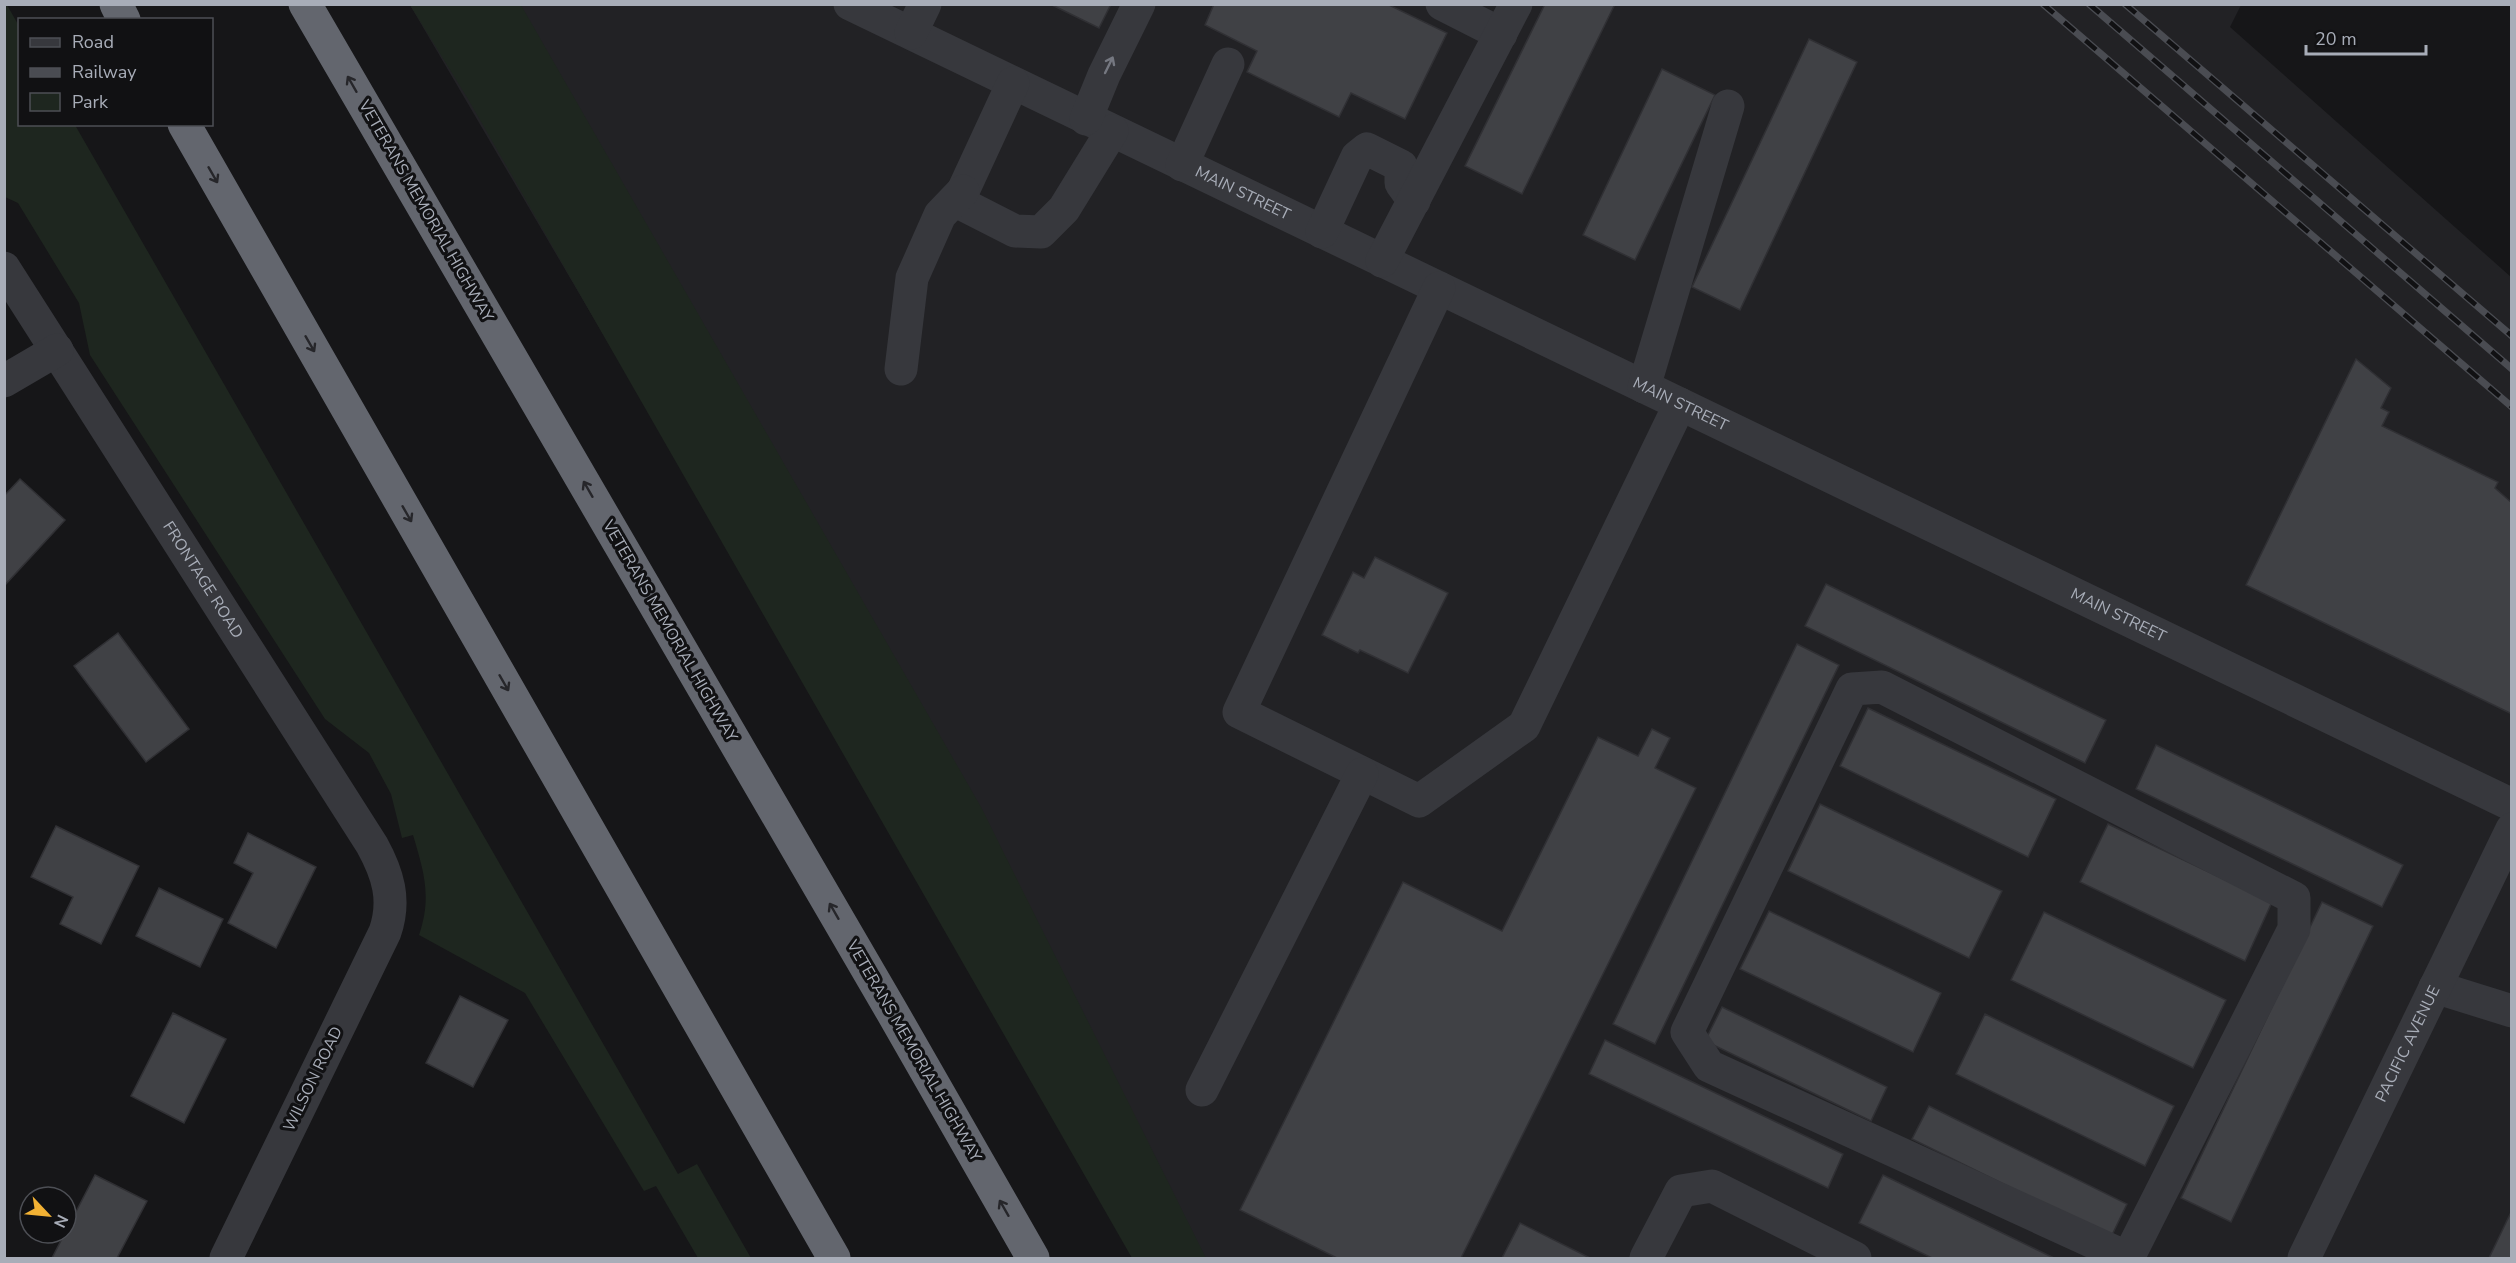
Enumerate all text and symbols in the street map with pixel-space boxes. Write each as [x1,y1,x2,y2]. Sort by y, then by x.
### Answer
legend [18,18,213,126]
scale bar [2306,18,2426,56]
text: 20 m [2315,27,2357,51]
text: Road [72,30,114,54]
one-way arrow [1104,56,1115,74]
text: Railway [72,60,137,84]
one-way arrow [346,76,358,93]
text: Park [72,90,109,114]
street label: VETERANS MEMORIAL HIGHWAY [353,95,499,326]
street label: MAIN STREET [1191,161,1294,226]
one-way arrow [208,166,220,183]
one-way arrow [305,335,316,353]
street label: MAIN STREET [1629,372,1732,437]
one-way arrow [581,481,593,498]
one-way arrow [401,505,413,522]
street label: VETERANS MEMORIAL HIGHWAY [597,515,743,746]
street label: FRONTAGE ROAD [157,517,248,643]
street label: MAIN STREET [2067,583,2170,648]
one-way arrow [498,674,510,691]
one-way arrow [827,903,839,920]
street label: VETERANS MEMORIAL HIGHWAY [841,935,987,1166]
street label: PACIFIC AVENUE [2370,982,2445,1106]
street label: WILSON ROAD [278,1023,348,1135]
north arrow [18,1185,78,1245]
one-way arrow [998,1200,1010,1217]
text: N [48,1211,73,1231]

